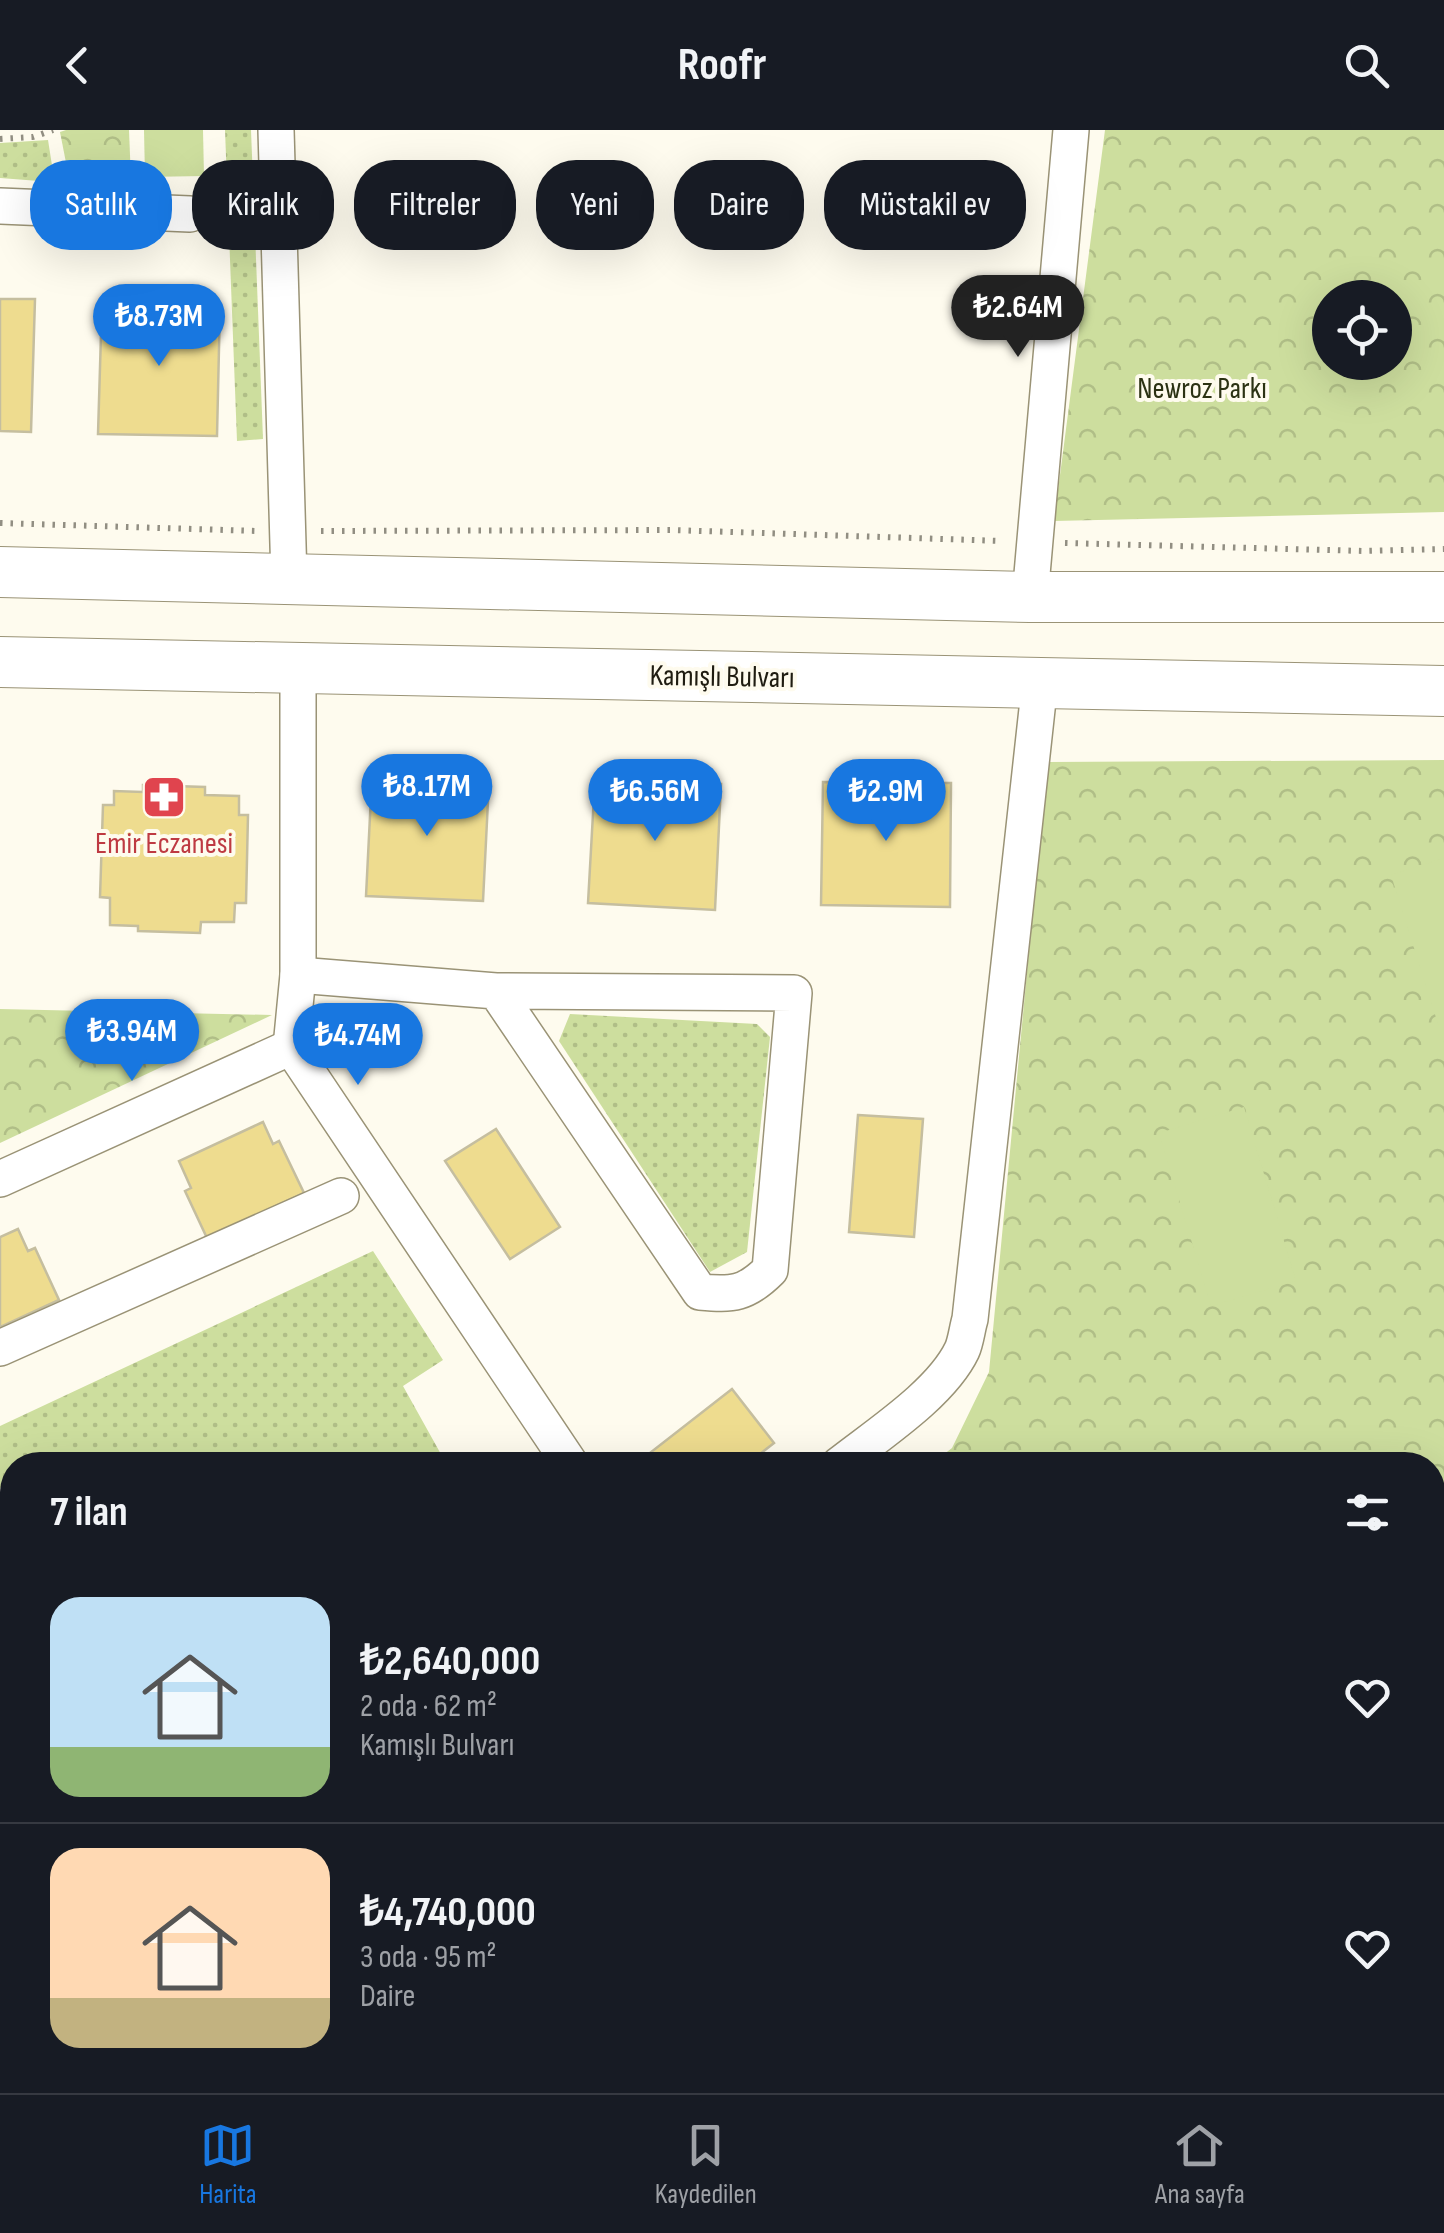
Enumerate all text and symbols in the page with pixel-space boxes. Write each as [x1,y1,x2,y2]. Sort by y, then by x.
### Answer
icon: back [50,38,105,93]
text: Roofr [678,38,766,93]
icon: search [1339,38,1394,93]
chip: Satılık [30,160,172,250]
chip: Kiralık [192,160,334,250]
chip: Filtreler [354,160,516,250]
chip: Yeni [536,160,654,250]
chip: Daire [674,160,804,250]
chip: Müstakil ev [824,160,1026,250]
pin: ₺2.64M [937,275,1099,360]
map controls [1312,280,1412,380]
button: locate [1312,280,1412,380]
pin: ₺8.73M [78,284,240,369]
text: ₺2.64M [973,288,1063,327]
text: ₺8.73M [115,297,203,336]
park label: Newroz Parkı [1137,371,1267,407]
street label: Kamışlı Bulvarı [649,658,795,696]
pin: ₺8.17M [346,754,508,839]
pin: ₺6.56M [574,759,736,844]
pin: ₺2.9M [816,759,956,844]
text: ₺8.17M [383,767,471,806]
text: ₺6.56M [610,772,700,811]
text: ₺2.9M [849,772,923,811]
pharmacy icon: Emir Eczanesi [141,774,187,820]
place label: Emir Eczanesi [95,826,233,862]
pin: ₺3.94M [51,999,213,1084]
pin: ₺4.74M [277,1003,439,1088]
text: ₺3.94M [87,1012,177,1051]
text: ₺4.74M [315,1016,401,1055]
icon: filters [1340,1485,1395,1540]
text: 7 ilan [50,1487,128,1538]
text: ₺2,640,000 [360,1636,540,1687]
icon: home [130,1637,250,1757]
icon: heart [1340,1670,1395,1725]
text: 2 oda · 62 m² [360,1687,497,1726]
text: Kamışlı Bulvarı [360,1726,515,1765]
text: ₺4,740,000 [360,1887,536,1938]
icon: home [130,1888,250,2008]
icon: heart [1340,1921,1395,1976]
text: 3 oda · 95 m² [360,1938,497,1977]
text: Daire [360,1977,415,2016]
tab: Harita [199,2118,257,2211]
tab: Kaydedilen [655,2118,757,2211]
tab: Ana sayfa [1155,2118,1245,2211]

